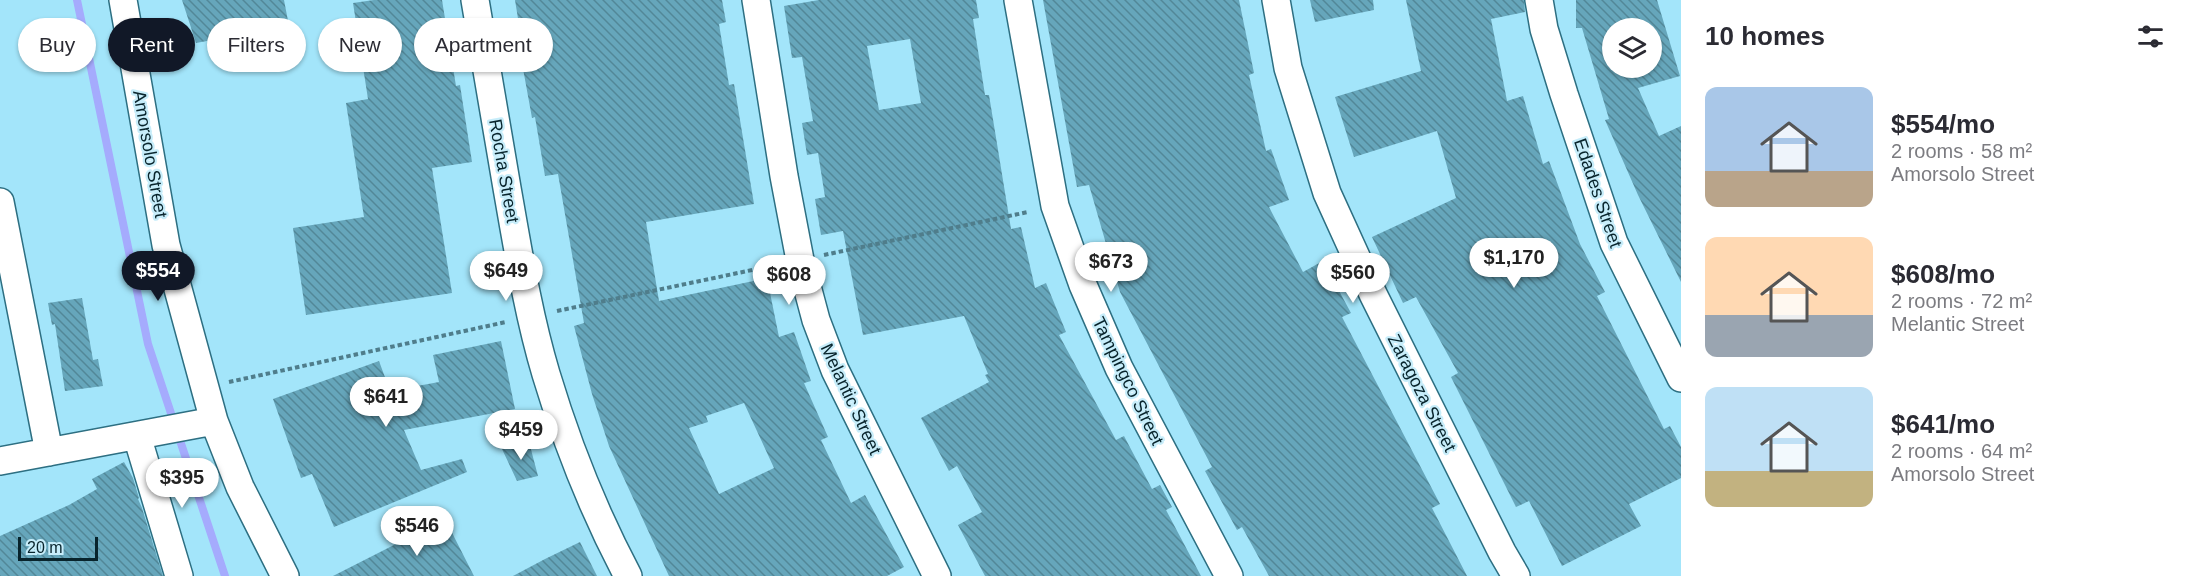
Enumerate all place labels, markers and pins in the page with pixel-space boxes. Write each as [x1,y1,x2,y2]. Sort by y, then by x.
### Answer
pin: $1,170 [1465,238,1563,289]
pin: $673 [1075,242,1147,293]
pin: $554 [122,251,194,302]
pin: $649 [470,251,542,302]
pin: $560 [1317,253,1389,304]
pin: $608 [753,255,825,306]
pin: $641 [350,377,422,428]
pin: $459 [485,410,557,461]
pin: $395 [146,458,218,509]
pin: $546 [381,506,453,557]

